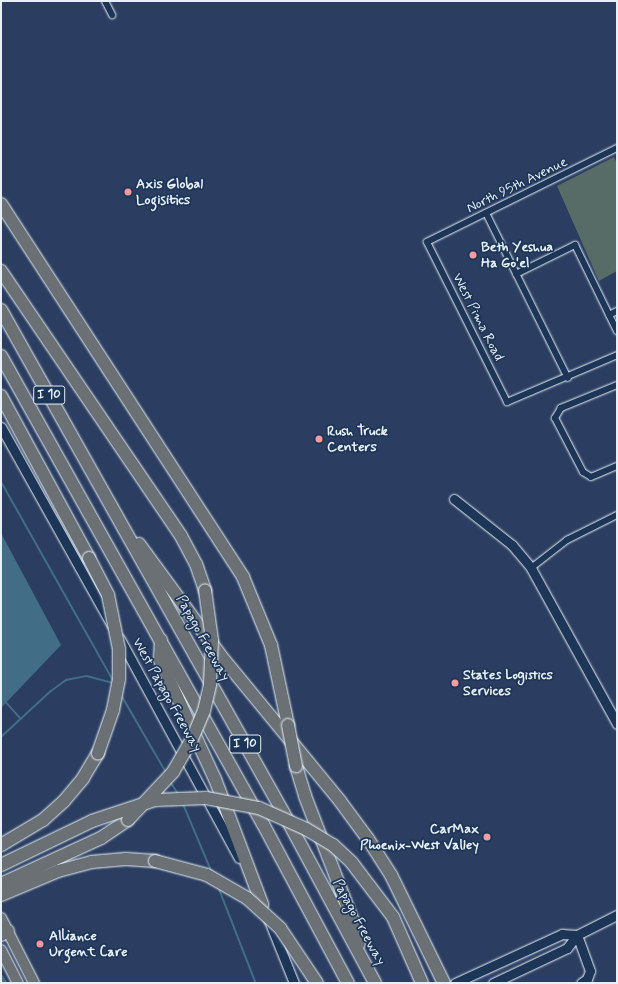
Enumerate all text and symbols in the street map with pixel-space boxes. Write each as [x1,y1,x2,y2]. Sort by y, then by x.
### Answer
street label: North 95th Avenue [464,153,570,217]
place label: Axis Global Logisitics [136,176,203,208]
marker: Axis Global Logisitics [123,187,133,197]
place label: Beth Yeshua Ha Go'el [481,239,553,272]
marker: Beth Yeshua Ha Go'el [468,250,478,260]
street label: West Pima Road [449,271,507,363]
road number: I 10 [33,384,65,406]
place label: Rush Truck Centers [327,423,388,456]
marker: Rush Truck Centers [314,434,324,444]
street label: Papago Freeway [172,592,234,684]
street label: West Papago Freeway [129,635,205,755]
place label: States Logistics Services [463,667,554,700]
marker: States Logistics Services [450,678,460,688]
road number: I 10 [229,733,261,755]
place label: CarMax Phoenix-West Valley [360,821,479,854]
marker: CarMax Phoenix-West Valley [482,832,492,842]
street label: Papago Freeway [329,876,389,968]
place label: Alliance Urgent Care [49,928,129,960]
marker: Alliance Urgent Care [34,938,46,950]

